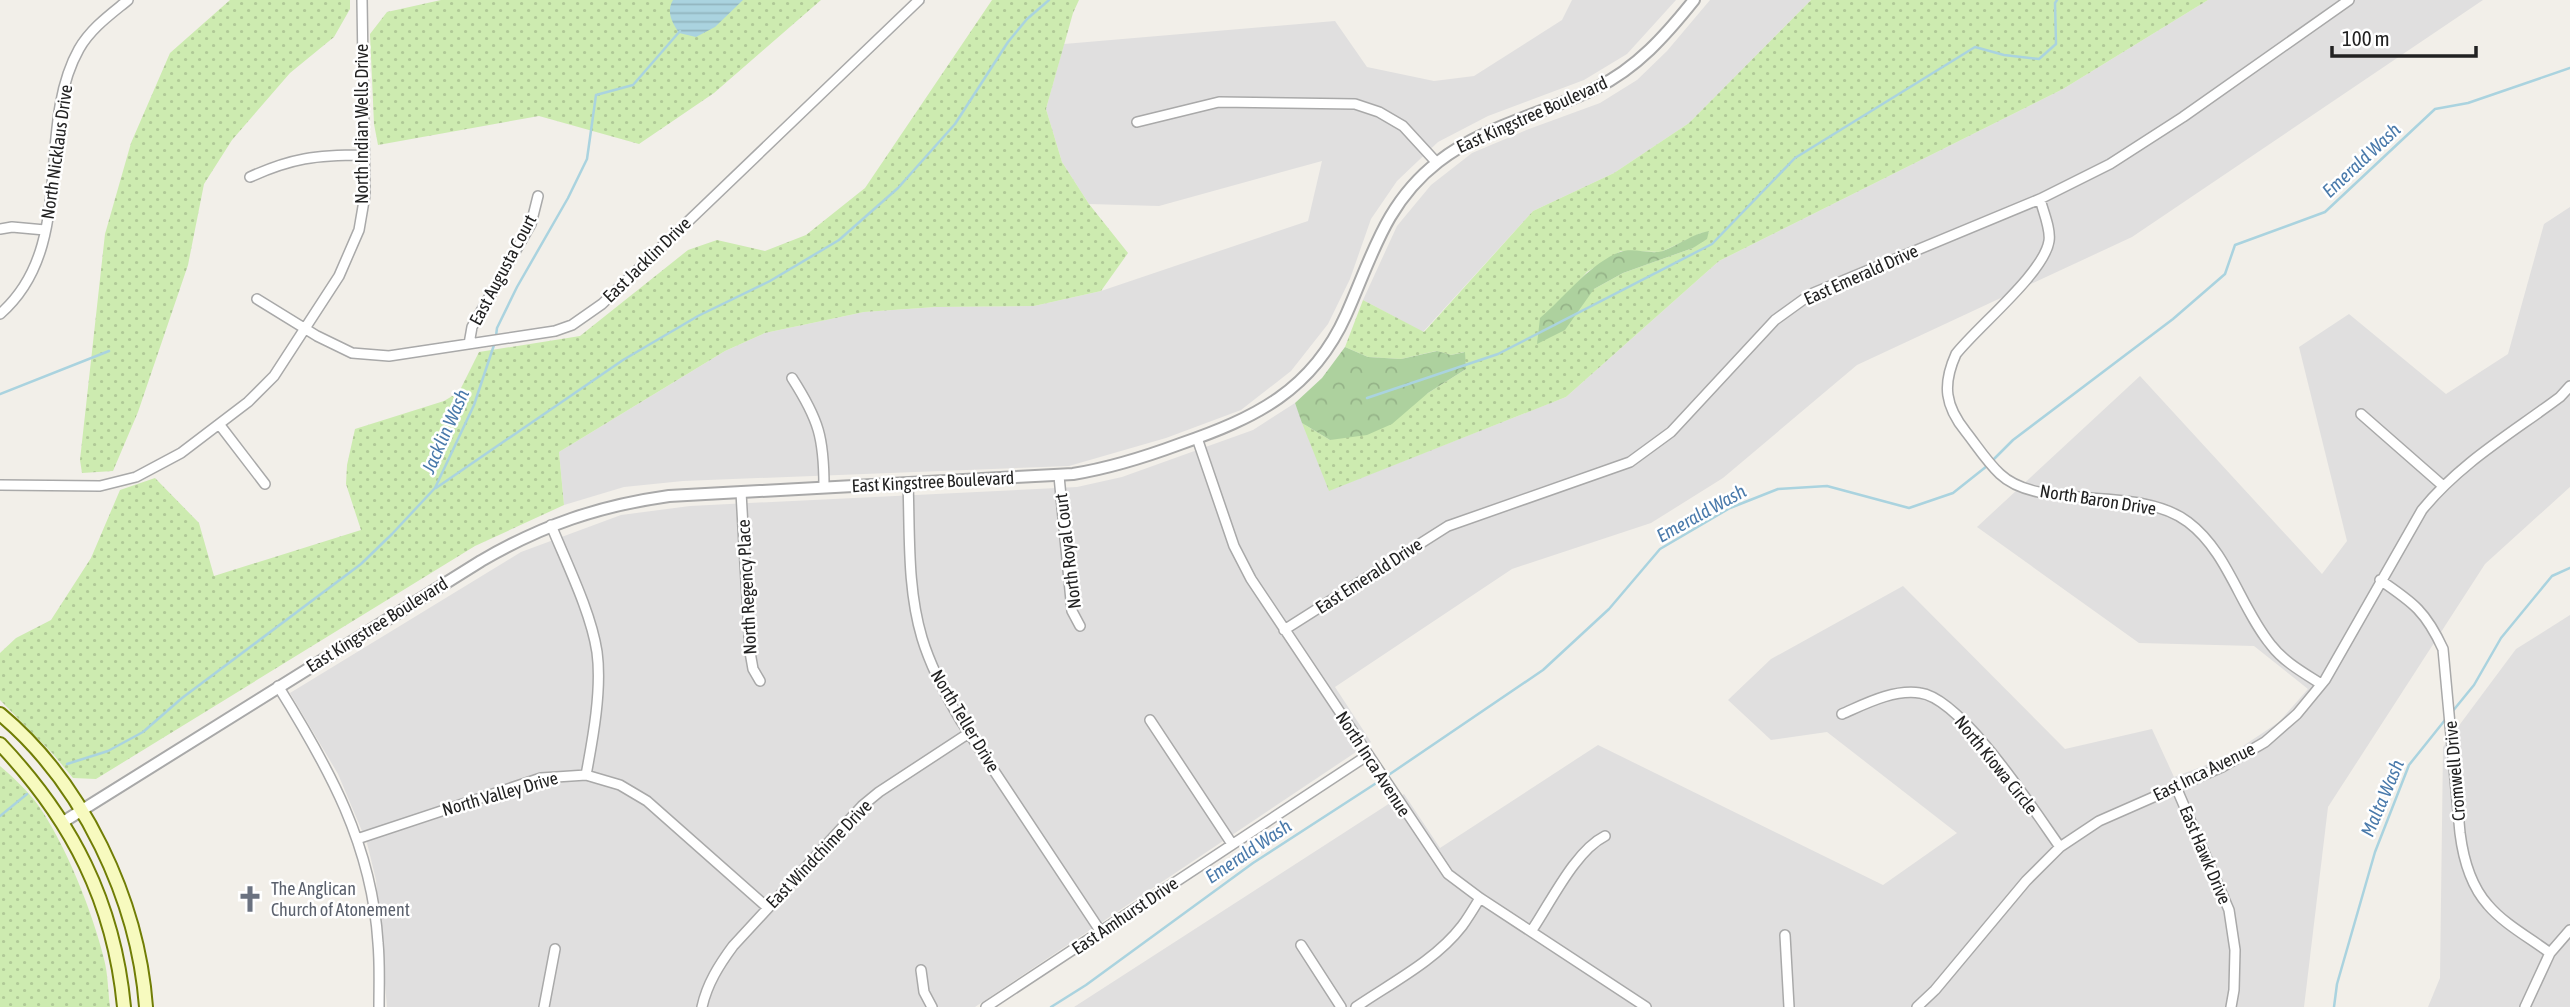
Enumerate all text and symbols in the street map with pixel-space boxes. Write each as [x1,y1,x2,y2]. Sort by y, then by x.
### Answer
scale bar [2332,14,2476,58]
text: 100 m [2342,26,2390,50]
street label: North Indian Wells Drive [351,44,372,204]
street label: East Kingstree Boulevard [1453,72,1610,157]
street label: North Nicklaus Drive [37,83,76,220]
water label: Emerald Wash [2317,118,2405,202]
street label: East Augusta Court [465,211,540,329]
street label: East Jacklin Drive [598,213,695,307]
street label: East Emerald Drive [1800,240,1921,309]
water label: Jacklin Wash [416,386,473,477]
street label: East Kingstree Boulevard [851,467,1015,496]
water label: Emerald Wash [1653,479,1749,547]
street label: North Baron Drive [2038,480,2158,519]
street label: North Royal Court [1050,492,1085,610]
street label: North Regency Place [732,519,761,655]
street label: East Emerald Drive [1312,533,1426,618]
street label: East Kingstree Boulevard [302,573,451,677]
street label: North Teller Drive [927,666,1004,776]
street label: North Inca Avenue [1332,707,1415,820]
street label: North Kiowa Circle [1950,711,2042,818]
street label: Cromwell Drive [2440,720,2469,822]
street label: East Inca Avenue [2149,738,2258,805]
water label: Malta Wash [2356,756,2408,840]
street label: North Valley Drive [440,767,560,820]
street label: East Windchime Drive [762,795,876,912]
street label: East Hawk Drive [2175,802,2236,907]
water label: Emerald Wash [1201,814,1295,888]
street label: East Amhurst Drive [1068,872,1182,959]
place label: The Anglican Church of Atonement [271,878,410,920]
church icon: The Anglican Church of Atonement [235,884,265,914]

